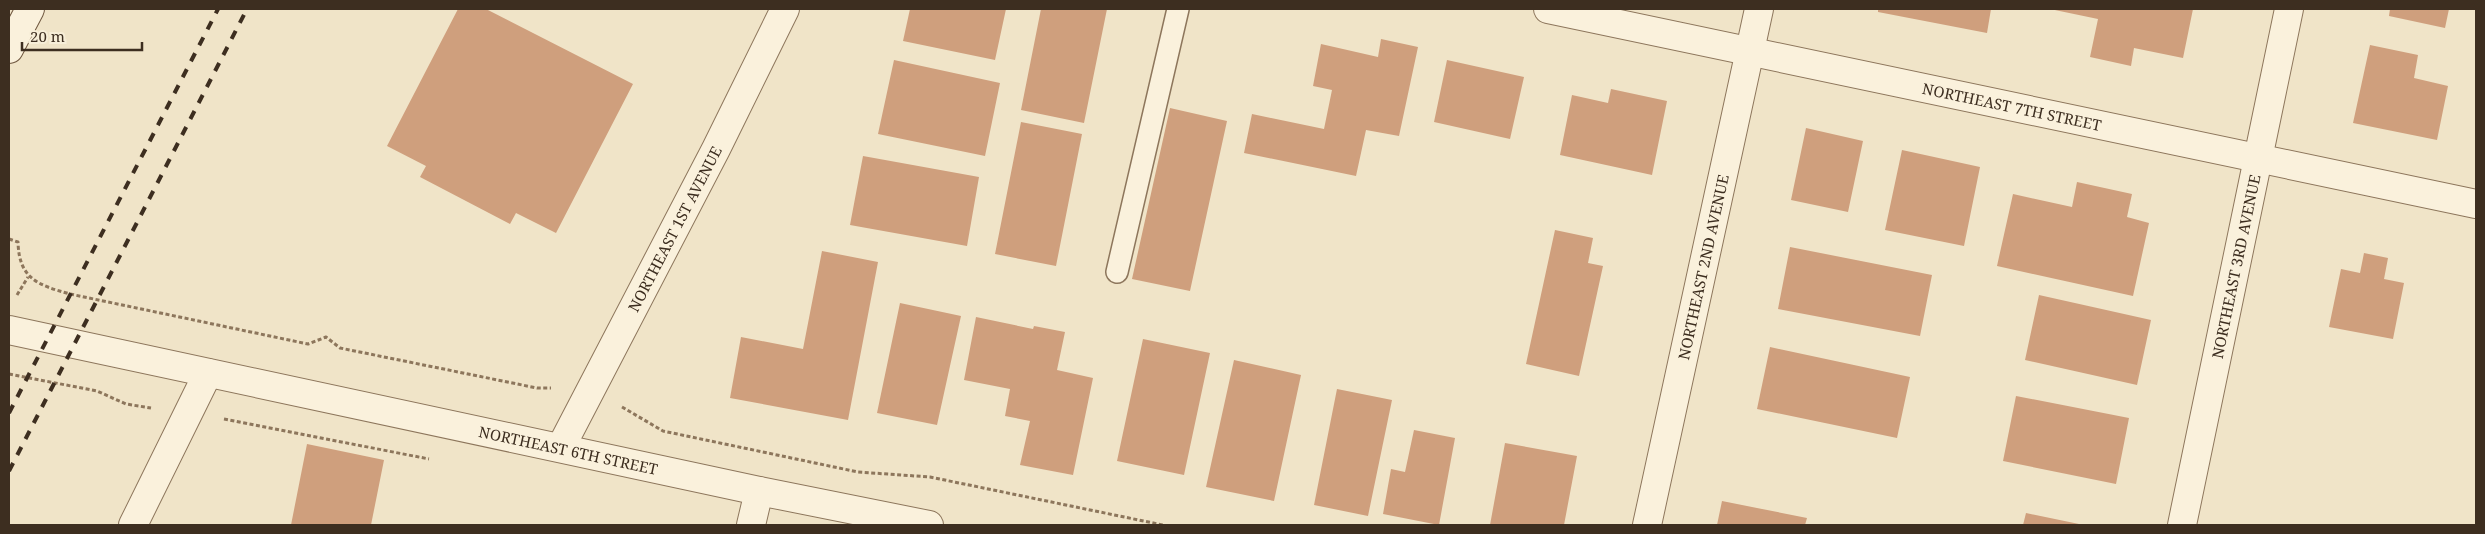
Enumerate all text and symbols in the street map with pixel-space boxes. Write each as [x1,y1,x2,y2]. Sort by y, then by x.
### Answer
scale bar [22,20,142,52]
text: 20 m [30,26,65,46]
street label: NORTHEAST 7TH STREET [1921,78,2103,135]
street label: NORTHEAST 1ST AVENUE [623,143,726,315]
street label: NORTHEAST 2ND AVENUE [1673,172,1733,362]
street label: NORTHEAST 3RD AVENUE [2207,173,2264,360]
street label: NORTHEAST 6TH STREET [477,421,660,479]

